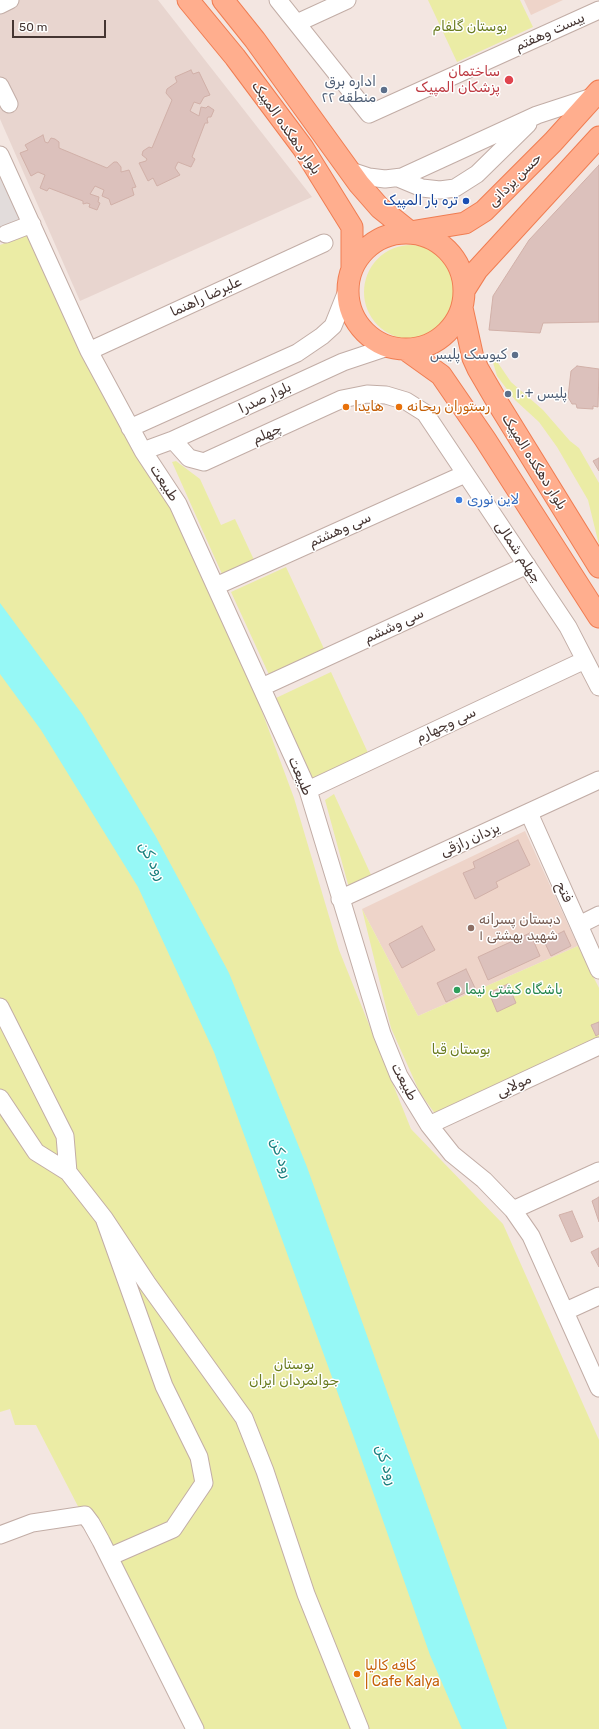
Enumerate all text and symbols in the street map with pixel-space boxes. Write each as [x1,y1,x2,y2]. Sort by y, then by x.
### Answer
street label: بیست وهفتم [512,9,588,55]
scale bar [14,12,108,38]
park label: بوستان گلفام [433,19,507,35]
text: 50 m [19,20,47,34]
place label: ساختمان پزشکان المپیک [415,64,500,96]
place label: اداره برق منطقه ۲۲ [321,74,376,106]
marker: ساختمان پزشکان المپیک [503,74,515,86]
street label: بلوار دهکده المپیک [248,78,324,178]
marker: اداره برق منطقه ۲۲ [379,85,389,95]
street label: حسن یزدانی [485,150,545,210]
place label: تره بار المپیک [383,193,458,209]
marker: تره بار المپیک [461,196,471,206]
street label: علیرضا راهنما [168,273,244,321]
place label: کیوسک پلیس [430,347,507,363]
marker: کیوسک پلیس [510,350,520,360]
street label: بلوار صدرا [236,379,294,417]
place label: پلیس +۱۰ [516,386,567,402]
marker: پلیس +۱۰ [503,389,513,399]
place label: هایدا [354,399,384,415]
place label: رستوران ریحانه [407,399,490,415]
marker: هایدا [341,402,351,412]
marker: رستوران ریحانه [394,402,404,412]
street label: بلوار دهکده المپیک [498,411,570,513]
street label: چهلم [250,420,284,448]
street label: طبیعت [146,461,182,505]
place label: لاین نوری [467,492,519,508]
marker: لاین نوری [454,495,464,505]
street label: سی وهشتم [306,509,374,551]
street label: چهلم شمالی [491,518,545,586]
street label: سی وششم [361,605,427,647]
street label: سی وچهارم [413,704,479,746]
street label: طبیعت [284,754,316,798]
street label: یزدان رازقی [438,819,502,861]
water label: رود کن [134,839,170,883]
street label: فتح [552,879,576,905]
place label: دبستان پسرانه شهید بهشتی ۱ [479,912,561,944]
marker: دبستان پسرانه شهید بهشتی ۱ [466,923,476,933]
place label: باشگاه کشتی نیما [465,982,563,998]
marker: باشگاه کشتی نیما [452,985,462,995]
park label: بوستان قبا [431,1042,491,1058]
street label: طبیعت [387,1060,421,1104]
street label: مولایی [494,1071,534,1101]
water label: رود کن [266,1135,296,1181]
park label: بوستان جوانمردان ایران [249,1357,339,1390]
water label: رود کن [371,1442,401,1488]
place label: کافه کالیا | Cafe Kalya [365,1658,440,1690]
marker: کافه کالیا | Cafe Kalya [352,1669,362,1679]

